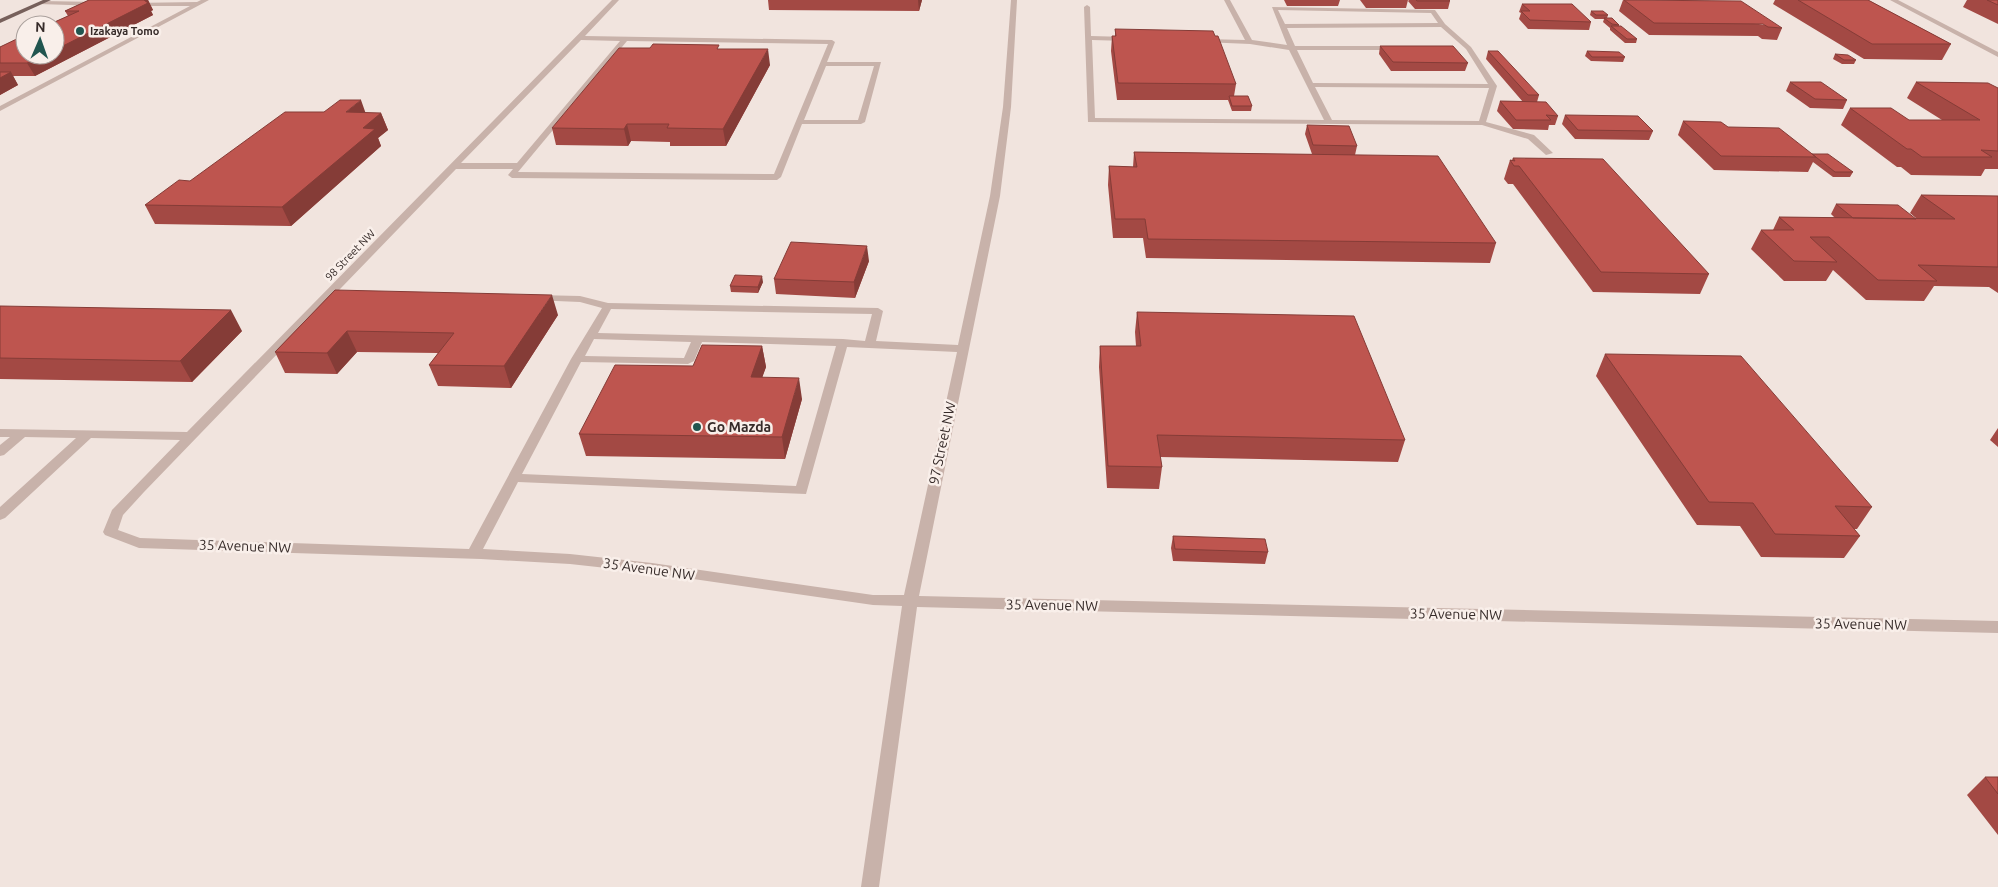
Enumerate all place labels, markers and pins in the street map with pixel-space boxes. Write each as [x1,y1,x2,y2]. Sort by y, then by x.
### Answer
marker: Izakaya Tomo [74,25,86,37]
place label: Izakaya Tomo [90,25,160,37]
place label: Go Mazda [707,419,771,435]
marker: Go Mazda [691,421,703,433]

